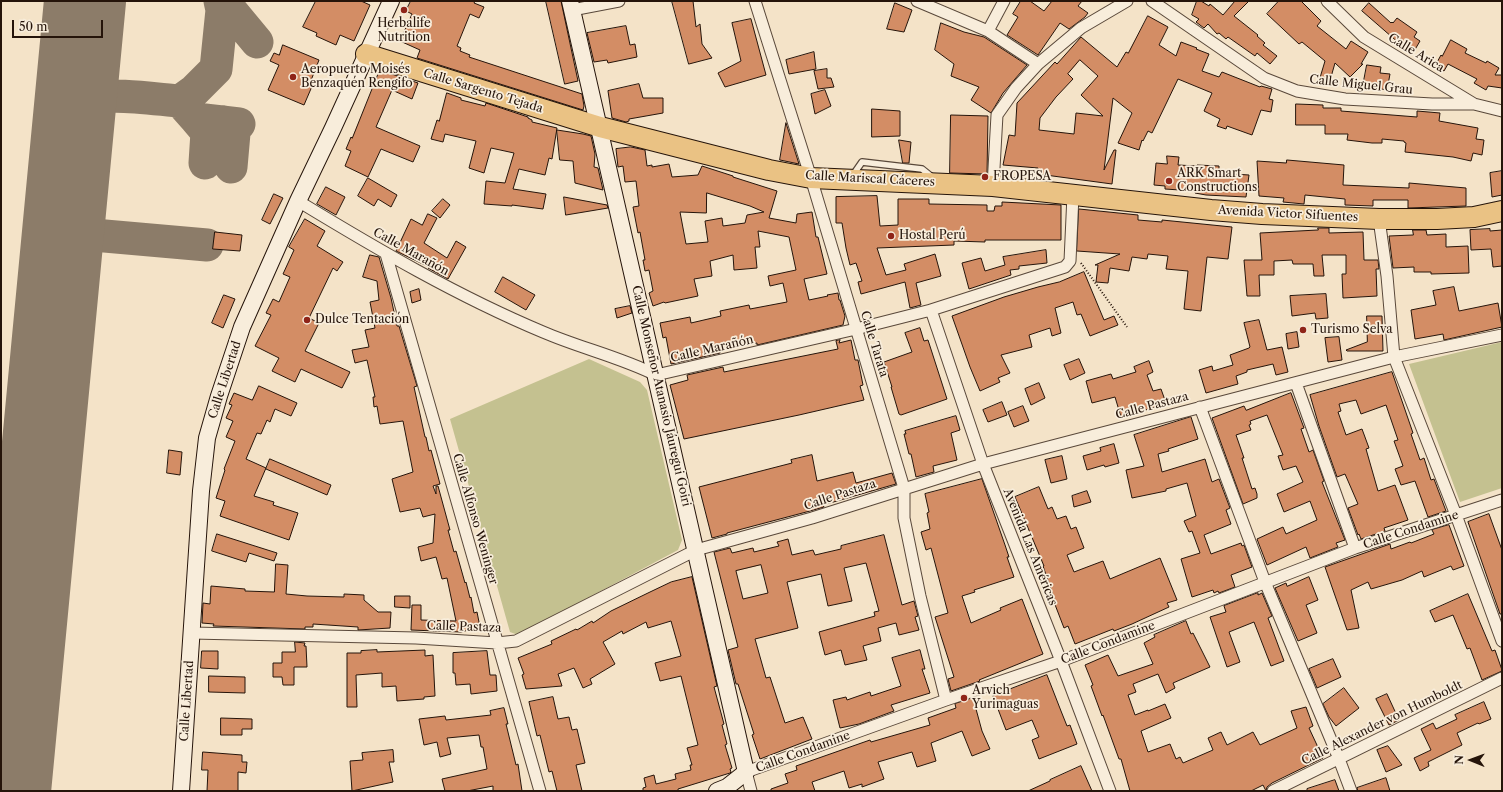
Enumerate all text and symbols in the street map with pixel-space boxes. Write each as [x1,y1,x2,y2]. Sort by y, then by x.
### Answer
marker: Herbalife Nutrition [399,5,409,15]
scale bar [14,12,105,38]
place label: Herbalife Nutrition [377,17,431,45]
text: 50 m [19,19,48,34]
street label: Calle Arica [1385,31,1447,75]
place label: Aeropuerto Moisés Benzaquén Rengifo [301,63,413,91]
street label: Calle Sargento Tejada [421,66,545,116]
marker: Aeropuerto Moisés Benzaquén Rengifo [288,72,298,82]
street label: Calle Miguel Grau [1309,72,1413,98]
place label: ARK Smart Constructions [1177,167,1257,195]
street label: Calle Mariscal Cáceres [805,168,935,190]
place label: FROPESA [993,170,1051,184]
marker: FROPESA [980,172,990,182]
marker: ARK Smart Constructions [1164,176,1174,186]
street label: Avenida Victor Sifuentes [1218,203,1358,225]
street label: Calle Marañón [371,225,451,279]
place label: Hostal Perú [899,229,965,243]
marker: Hostal Perú [886,231,896,241]
street label: Calle Monseñor Atanasio Jáuregui Goiri [629,284,693,508]
street label: Calle Tarata [857,309,891,379]
place label: Dulce Tentación [315,313,409,327]
marker: Dulce Tentación [302,315,312,325]
place label: Turismo Selva [1311,323,1392,337]
marker: Turismo Selva [1298,325,1308,335]
street label: Calle Marañón [669,332,755,366]
street label: Calle Libertad [206,339,244,421]
street label: Calle Pastaza [1114,389,1190,423]
street label: Calle Alfonso Weninger [449,452,501,586]
street label: Calle Pastaza [802,477,878,513]
street label: Avenida Las Américas [1000,486,1060,608]
street label: Calle Condamine [1361,508,1461,552]
street label: Calle Pastaza [426,618,502,636]
street label: Calle Condamine [1059,618,1157,668]
street label: Calle Libertad [177,660,197,742]
street label: Calle Alexander von Humboldt [1299,678,1465,768]
place label: Arvich Yurimaguas [972,684,1038,712]
marker: Arvich Yurimaguas [959,693,969,703]
street label: Calle Condamine [754,728,852,776]
north arrow [1451,740,1491,780]
text: N [1452,755,1466,765]

